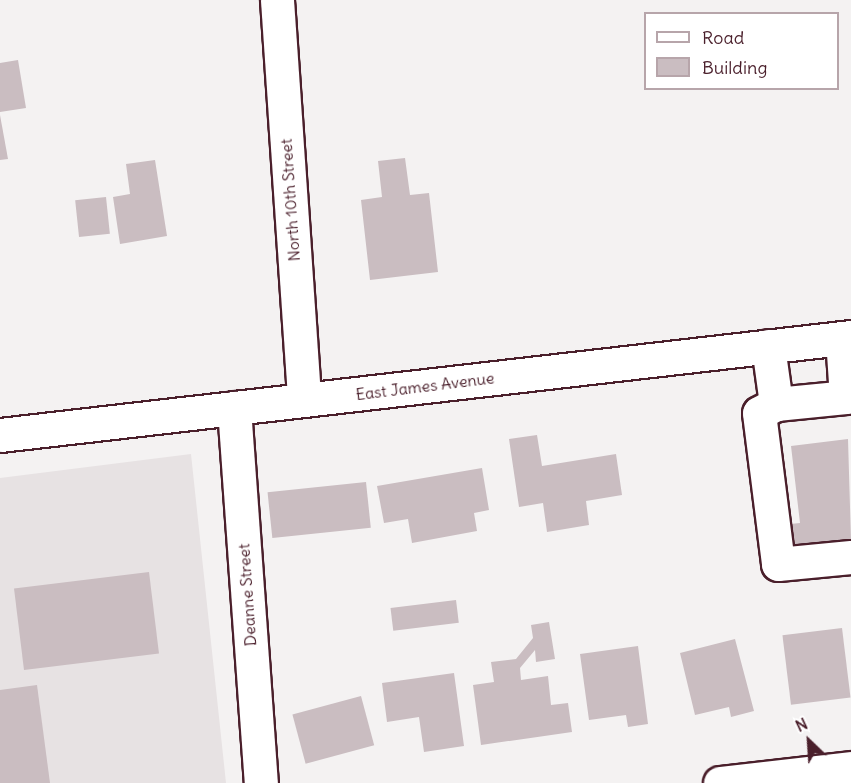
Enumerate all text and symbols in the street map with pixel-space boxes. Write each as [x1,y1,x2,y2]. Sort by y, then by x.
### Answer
legend [644,12,839,90]
text: Road [702,26,744,49]
text: Building [702,56,767,79]
street label: North 10th Street [276,138,304,262]
street label: East James Avenue [355,368,495,404]
street label: Deanne Street [234,543,260,647]
north arrow [779,711,839,771]
text: N [792,713,811,736]

